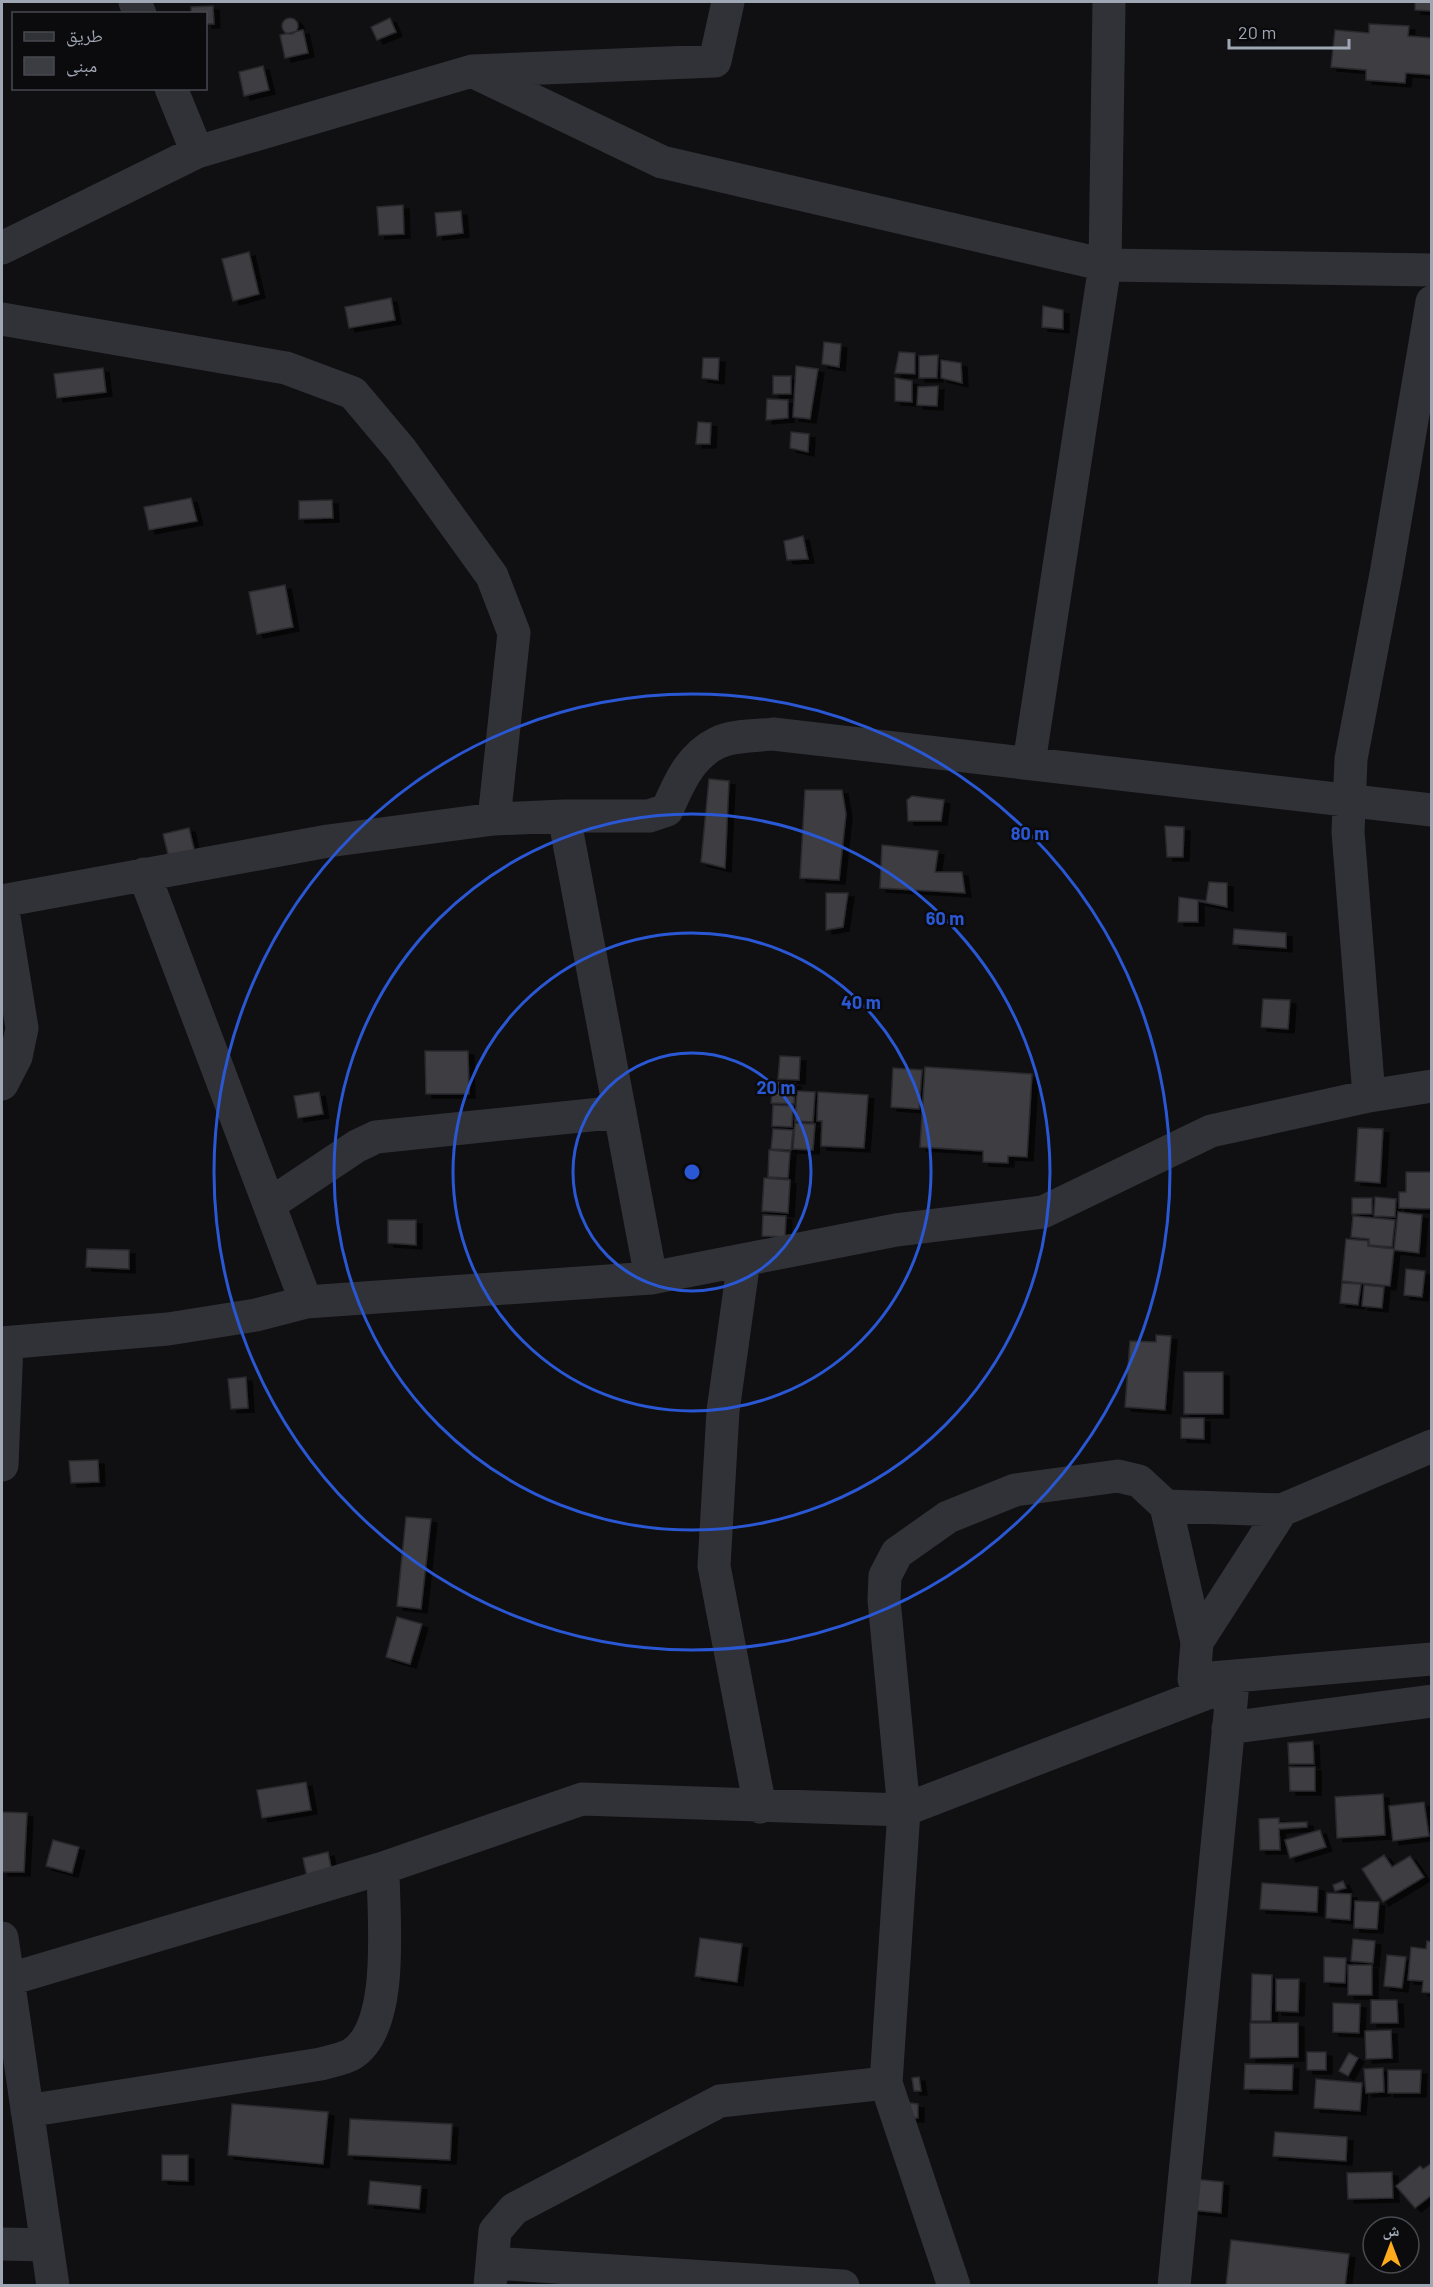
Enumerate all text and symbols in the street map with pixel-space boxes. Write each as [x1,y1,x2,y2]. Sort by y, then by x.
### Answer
legend [12,12,207,90]
scale bar [1229,12,1349,50]
text: 20 m [1238,21,1276,43]
text: طريق [66,24,103,47]
text: مبنى [66,54,97,77]
text: 80 m [1011,822,1049,844]
text: 60 m [926,907,964,929]
text: 40 m [841,991,881,1013]
text: 20 m [757,1076,795,1098]
centre of rings [682,1162,702,1182]
north arrow [1361,2215,1421,2275]
text: ش [1383,2220,1400,2240]

